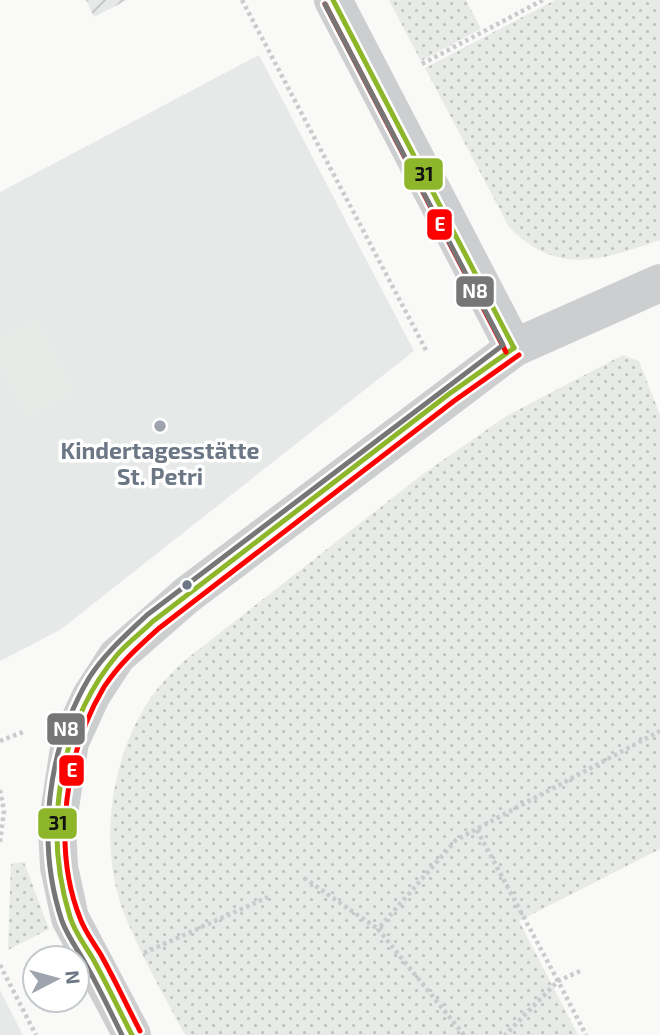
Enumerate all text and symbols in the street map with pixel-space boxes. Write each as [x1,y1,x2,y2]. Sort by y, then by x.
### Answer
line badge: 31 [403,157,444,191]
text: 31 [415,162,433,185]
line badge: E [426,208,453,241]
text: E [435,212,446,235]
line badge: N8 [455,275,495,308]
text: N8 [462,279,488,302]
marker: Kindertagesstätte St. Petri [152,418,168,434]
place label: Kindertagesstätte St. Petri [61,436,259,490]
unlabelled marker [180,578,194,592]
line badge: N8 [46,712,86,746]
text: N8 [53,717,79,740]
line badge: E [58,754,85,787]
text: E [67,758,78,781]
line badge: 31 [37,807,78,840]
text: 31 [49,811,67,834]
north arrow [21,944,91,1014]
text: N [61,969,86,985]

